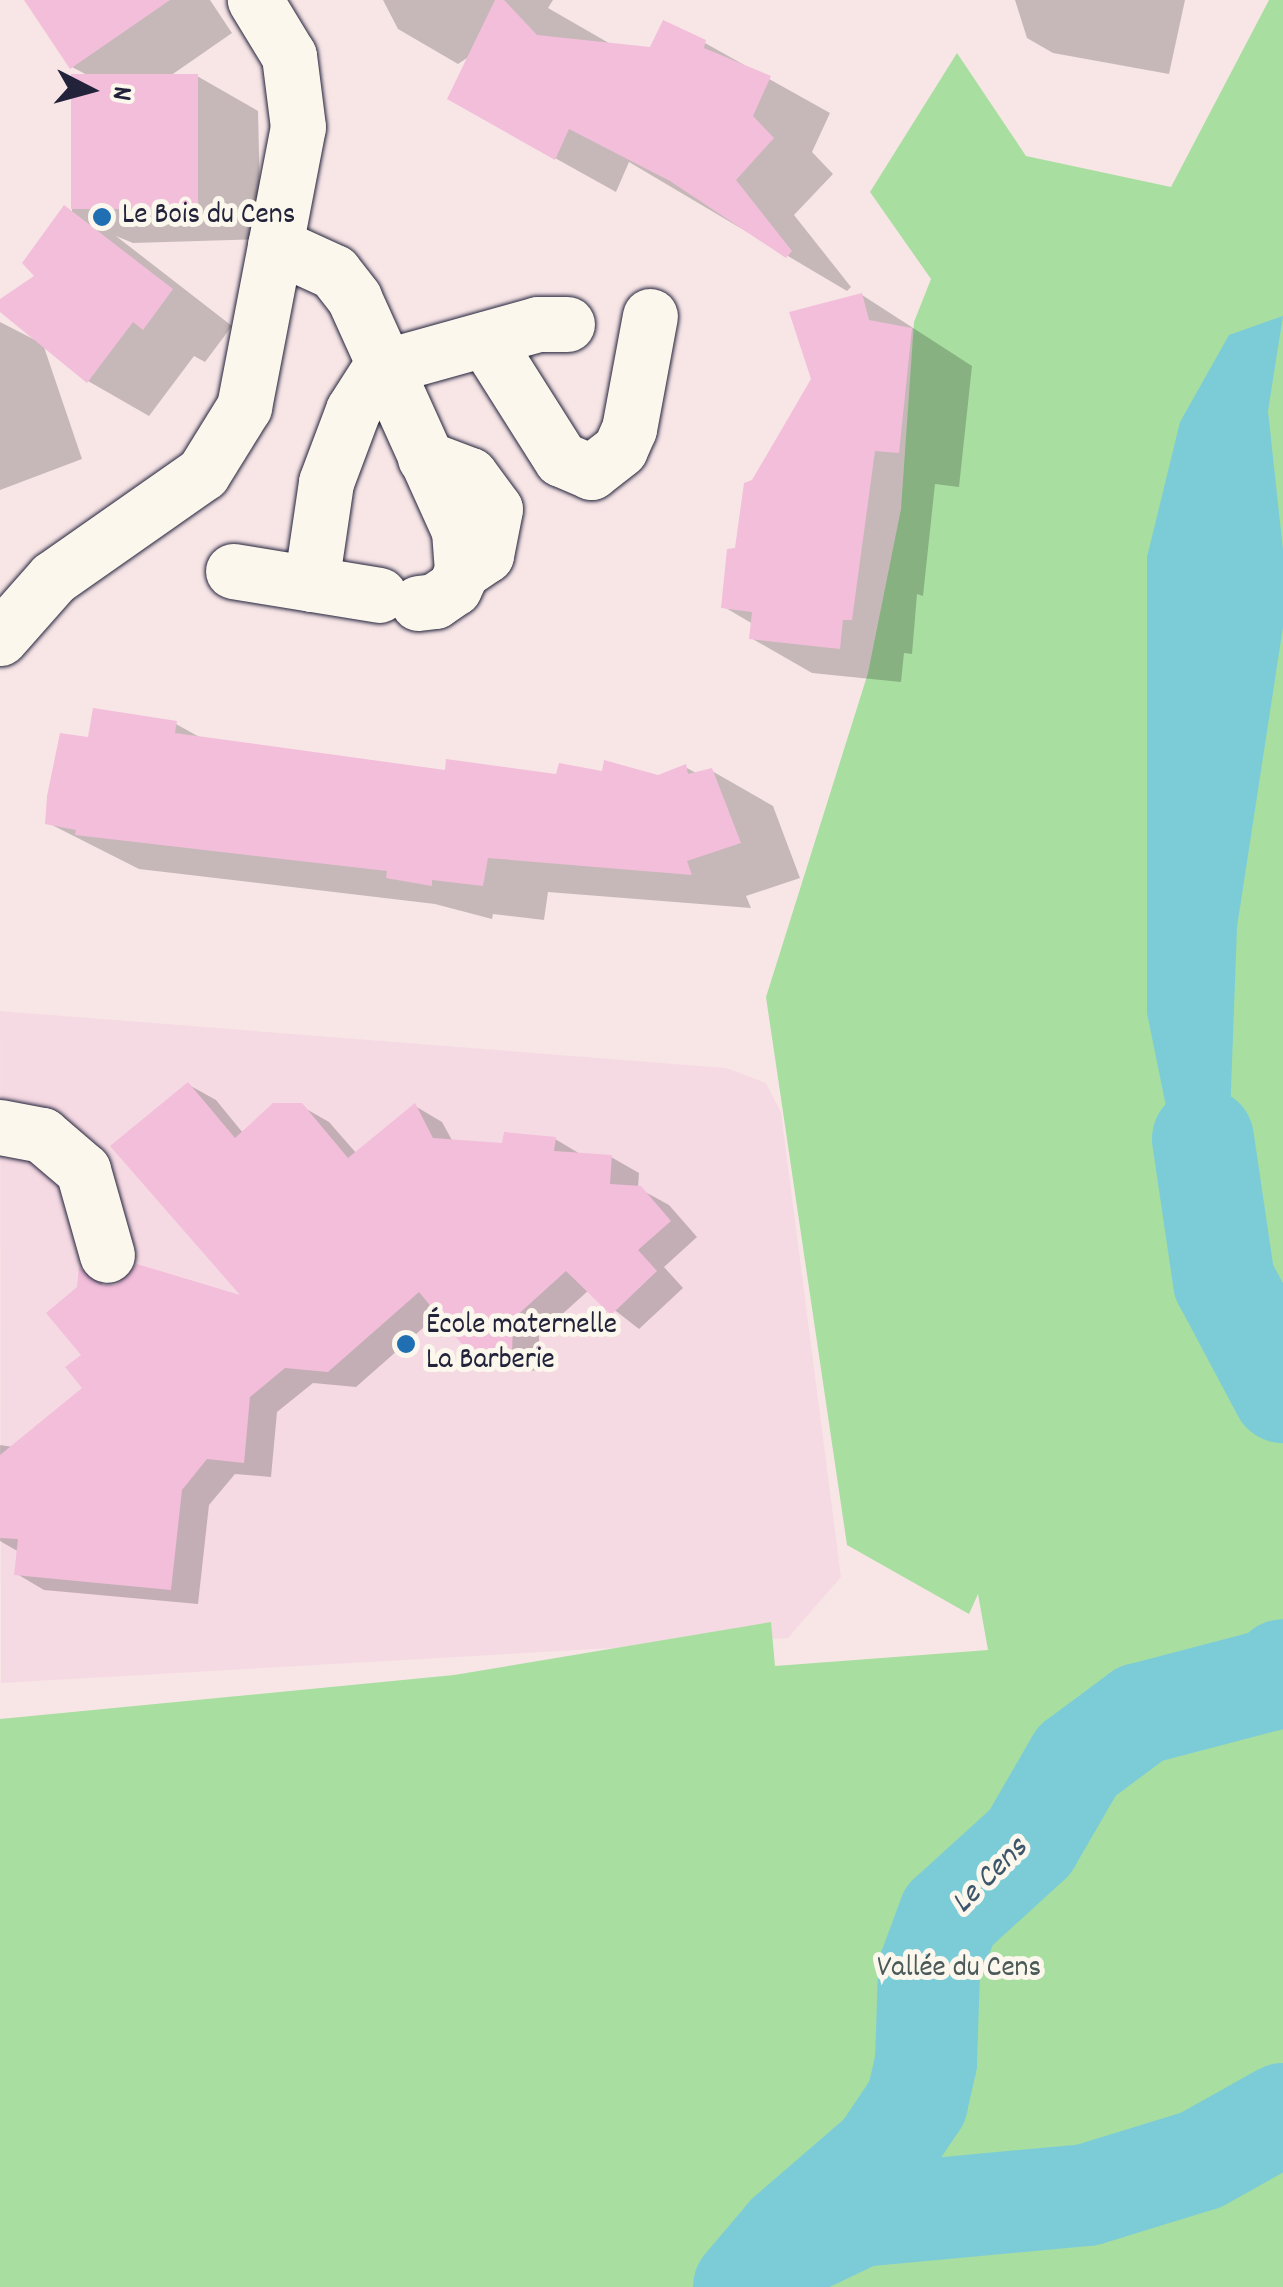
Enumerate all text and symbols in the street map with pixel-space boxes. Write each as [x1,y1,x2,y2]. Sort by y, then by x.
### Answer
north arrow [40,40,140,140]
text: N [99,84,140,102]
place label: Le Bois du Cens [122,199,295,235]
marker: Le Bois du Cens [91,206,113,228]
place label: École maternelle La Barberie [426,1309,617,1380]
marker: École maternelle La Barberie [395,1333,417,1355]
water label: Le Cens [945,1831,1037,1923]
park label: Vallée du Cens [877,1952,1041,1988]

